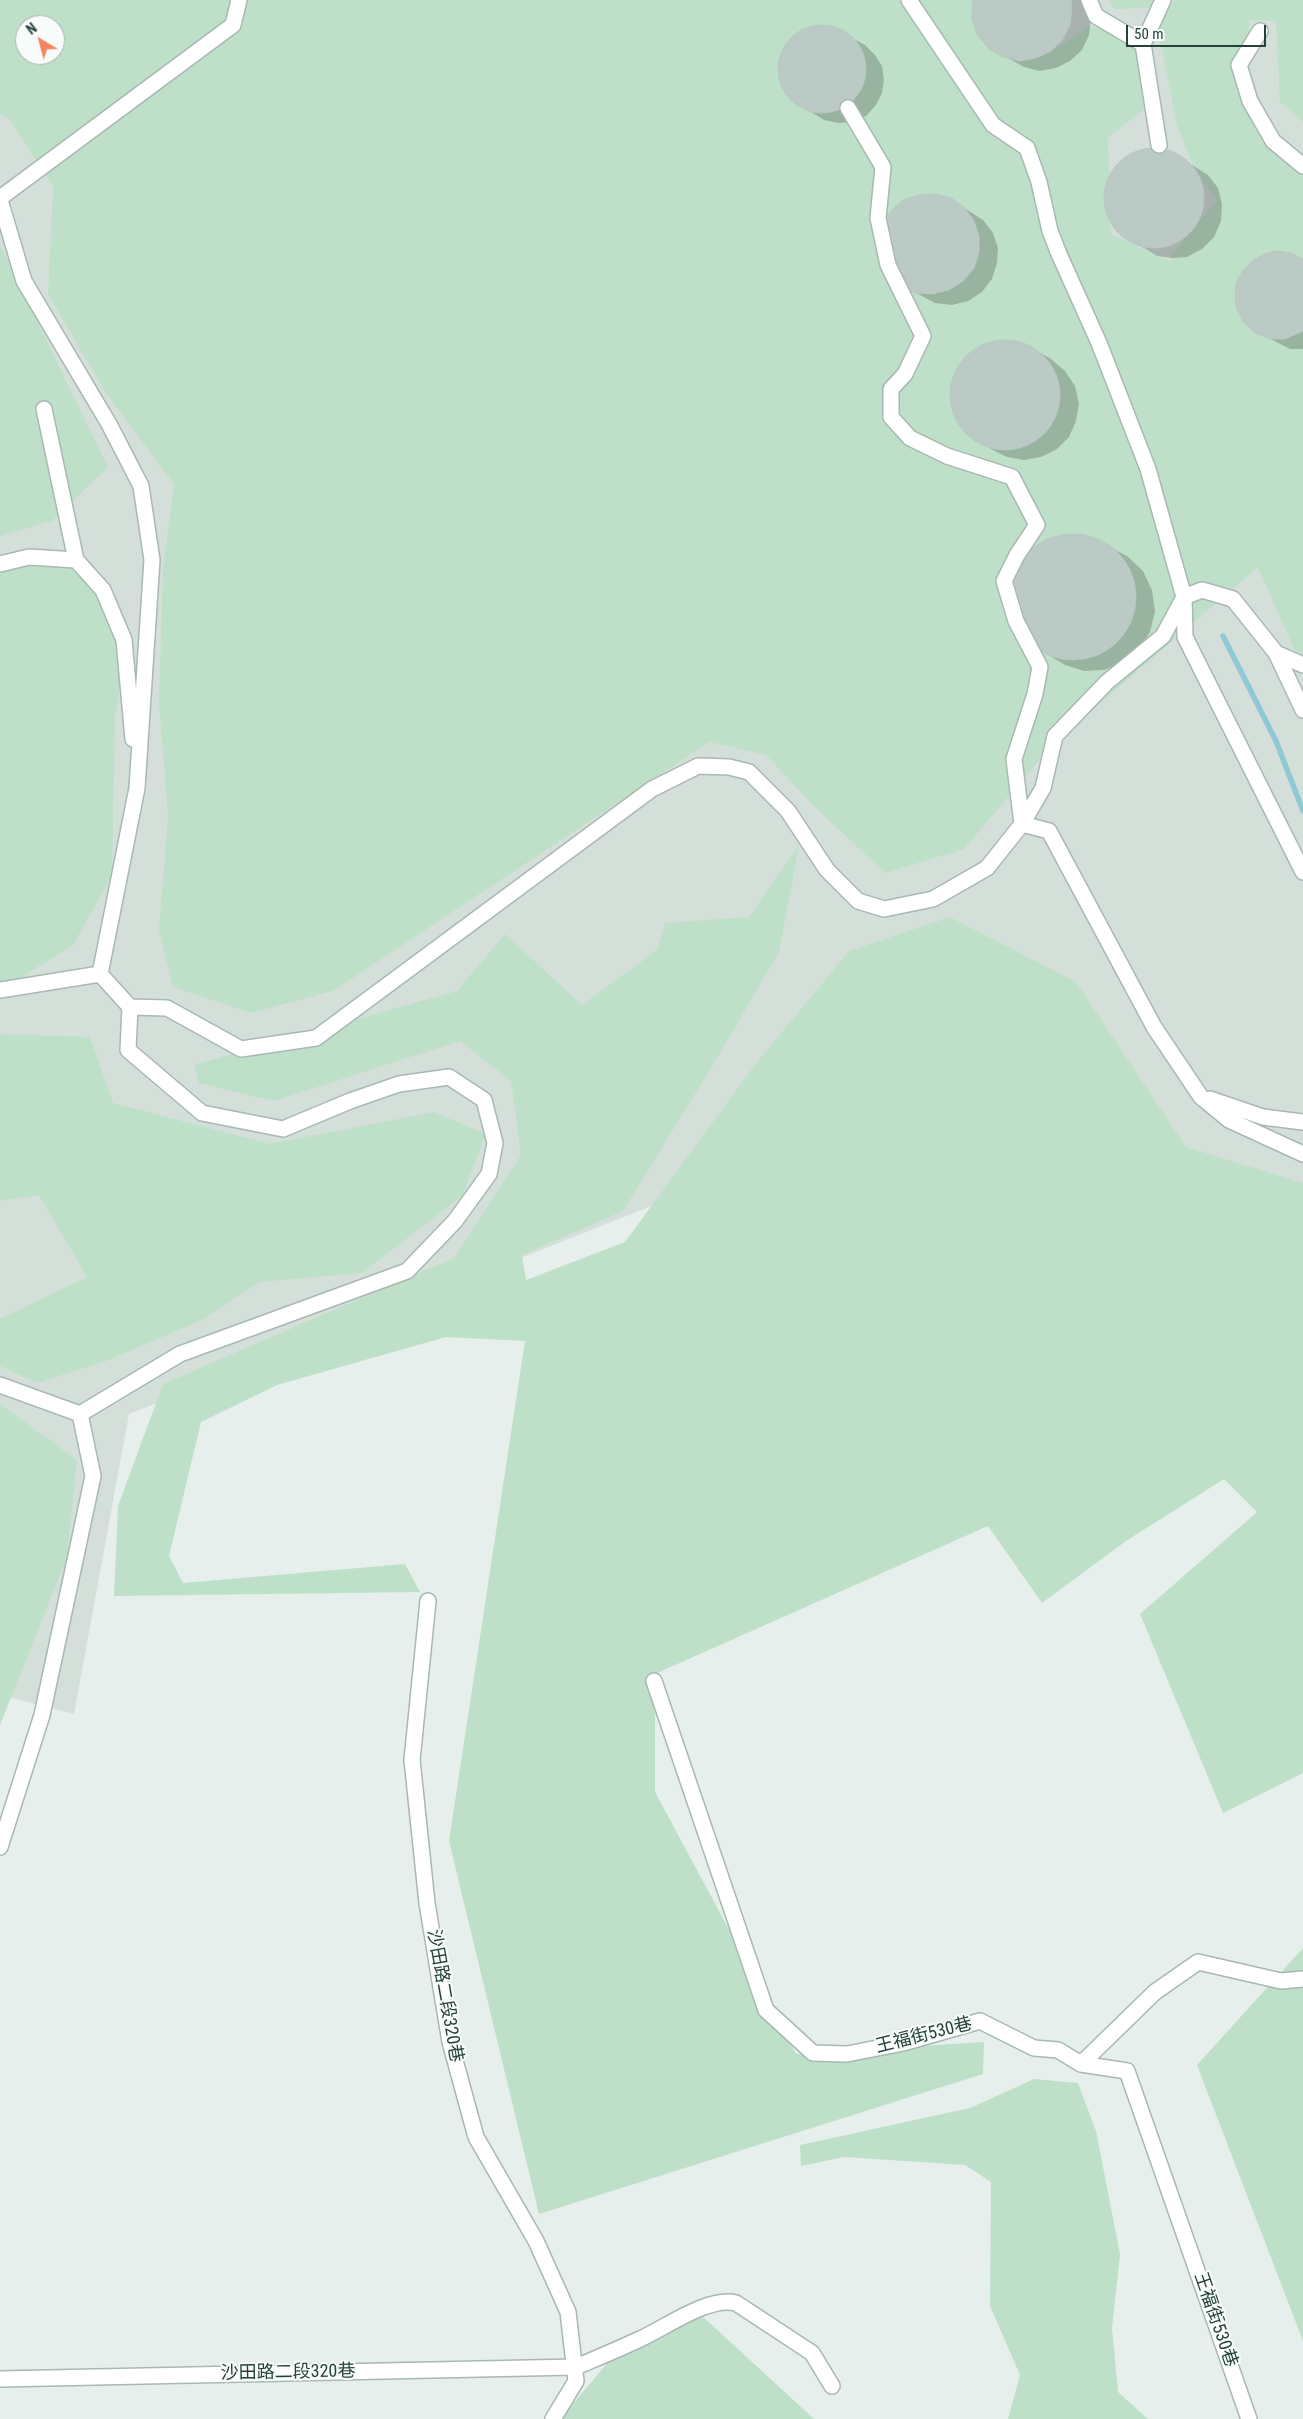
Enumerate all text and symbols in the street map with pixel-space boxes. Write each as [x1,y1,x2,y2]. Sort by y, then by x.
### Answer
north arrow [15,15,65,65]
scale bar [1128,15,1268,47]
text: N [23,20,40,38]
text: 50 m [1134,25,1164,43]
street label: 沙田路二段320巷 [422,1928,466,2064]
street label: 王福街530巷 [874,2014,974,2058]
street label: 王福街530巷 [1189,2270,1241,2370]
street label: 沙田路二段320巷 [220,2361,356,2385]

